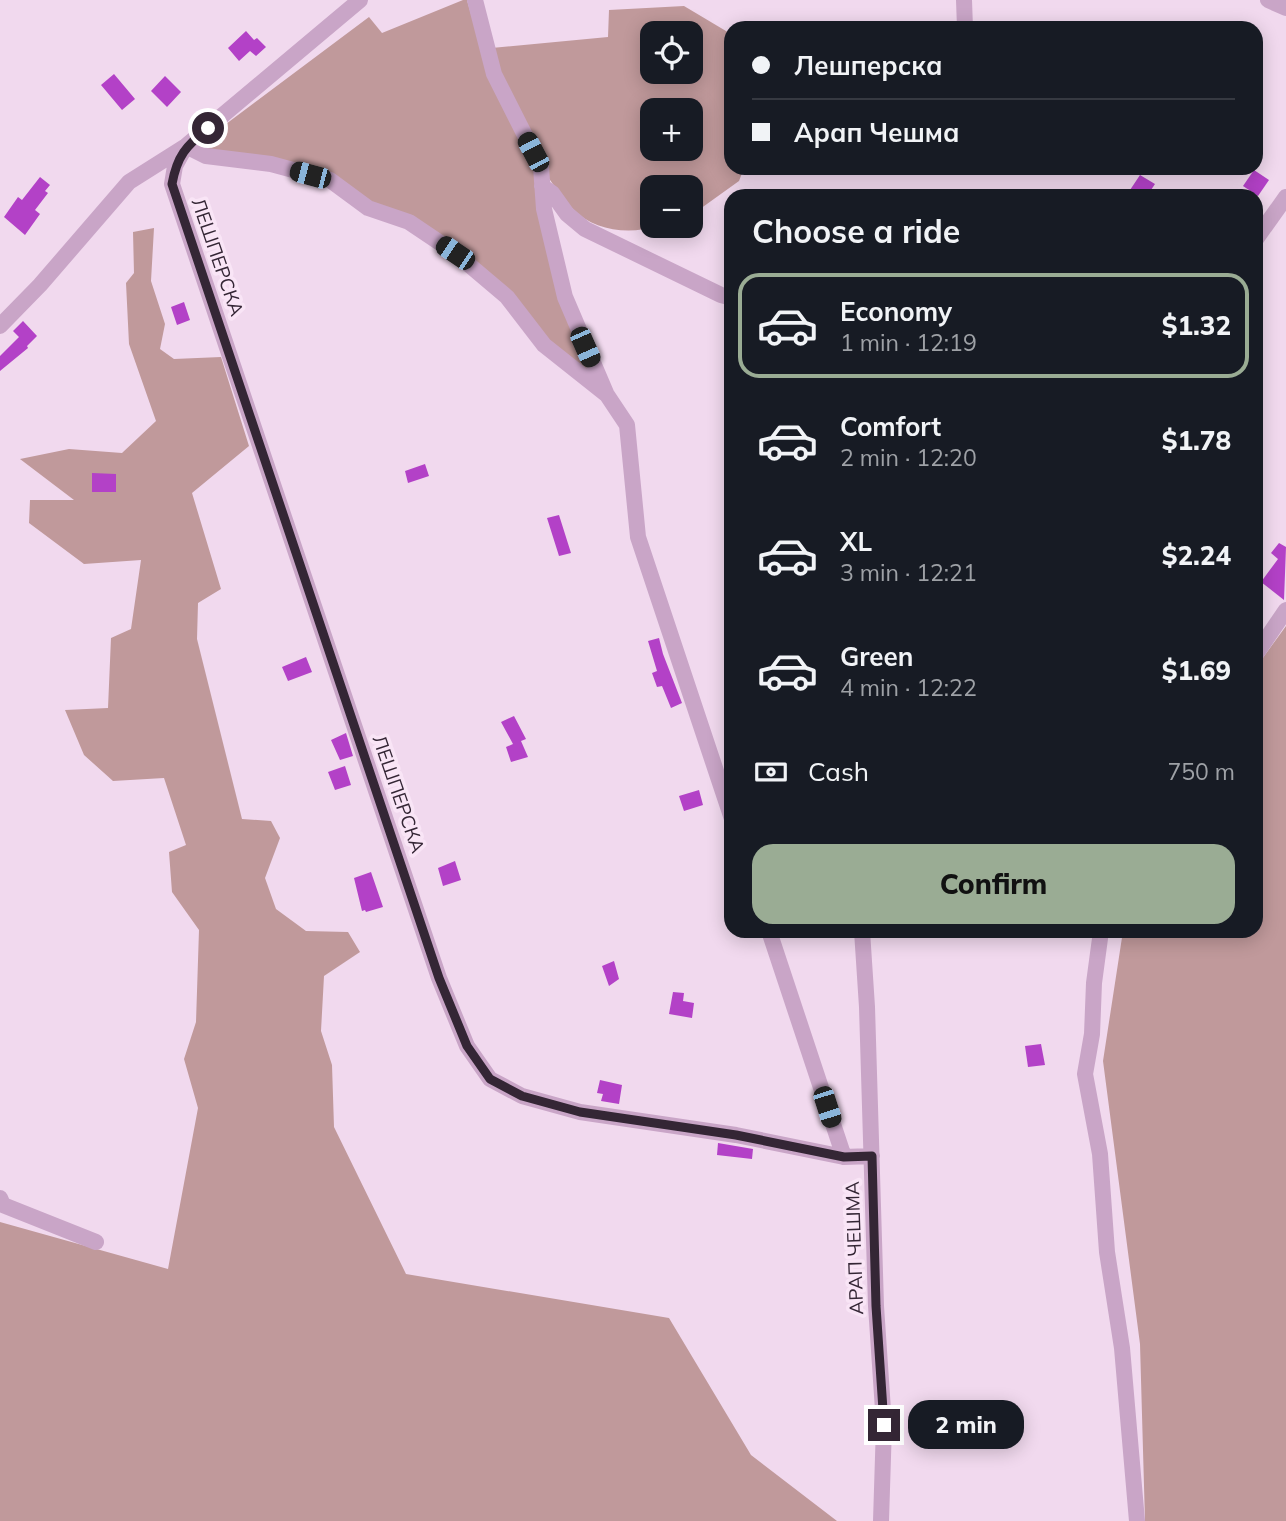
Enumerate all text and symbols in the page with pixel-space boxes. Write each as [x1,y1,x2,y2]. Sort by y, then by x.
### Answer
map controls [640,21,703,238]
button: locate [640,21,703,84]
text: Лешперска [794,49,943,82]
button: + [640,98,703,161]
route start [192,112,224,144]
text: Арап Чешма [794,116,959,149]
car [514,129,553,175]
car [287,159,334,191]
button: − [640,175,703,238]
street label: ЛЕШПЕРСКА [187,195,249,319]
text: Choose a ride [752,211,960,251]
car [432,233,479,273]
icon: car [756,294,819,357]
text: Economy [840,295,952,328]
text: $1.32 [1162,309,1231,342]
car [567,324,604,370]
text: 1 min · 12:19 [840,328,977,357]
icon: car [756,409,819,472]
text: Comfort [840,410,941,443]
text: $1.78 [1162,424,1231,457]
text: 2 min · 12:20 [840,443,977,472]
icon: car [756,524,819,587]
text: XL [840,525,872,558]
text: $2.24 [1162,539,1231,572]
text: 3 min · 12:21 [840,558,977,587]
icon: car [756,639,819,702]
text: Green [840,640,913,673]
text: $1.69 [1162,654,1231,687]
text: 4 min · 12:22 [840,673,977,702]
street label: ЛЕШПЕРСКА [368,732,430,856]
icon: cash [752,753,790,791]
text: Cash [808,755,869,788]
text: 750 m [1167,757,1235,786]
button: Confirm [752,844,1235,924]
car [811,1084,844,1130]
street label: АРАП ЧЕШМА [840,1181,868,1315]
callout: 2 min [908,1400,1024,1450]
route end [868,1409,900,1441]
text: 2 min [935,1410,997,1439]

